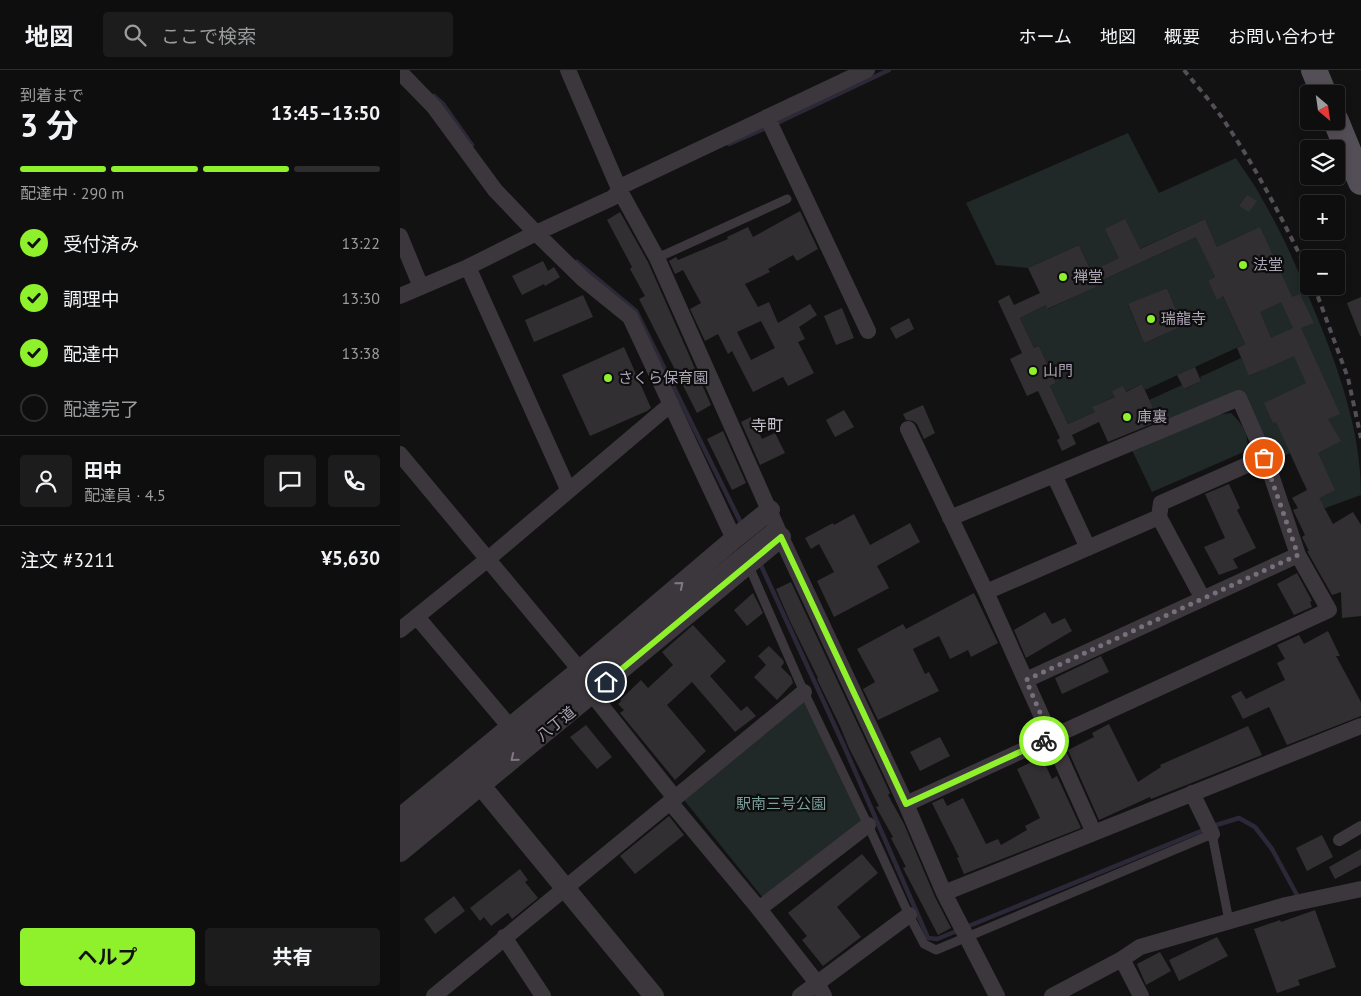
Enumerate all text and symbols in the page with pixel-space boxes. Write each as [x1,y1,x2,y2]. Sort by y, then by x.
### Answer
search box [103,12,453,57]
text: 地図 [25,21,73,52]
icon: search [121,21,149,49]
text: ここで検索 [161,24,256,48]
text: ホーム [1019,25,1072,48]
text: 地図 [1100,25,1136,48]
text: 概要 [1164,25,1200,48]
text: お問い合わせ [1228,25,1336,48]
text: 到着まで [20,85,84,105]
north arrow [1300,85,1345,130]
map controls [1300,85,1345,295]
text: 13:45–13:50 [271,101,380,125]
text: 3 分 [20,104,78,146]
button: layers [1300,140,1345,185]
text: 配達中 · 290 m [20,183,124,203]
button: + [1300,195,1345,240]
icon: check [20,229,48,257]
text: 受付済み [63,232,139,256]
text: 13:22 [342,233,380,253]
button: − [1300,250,1345,295]
place label: 法堂 [1253,255,1283,274]
marker: 法堂 [1237,259,1249,271]
place label: 禅堂 [1073,267,1103,286]
marker: 禅堂 [1057,271,1069,283]
icon: check [20,284,48,312]
text: 調理中 [63,287,120,311]
text: 13:30 [342,288,380,308]
place label: 瑞龍寺 [1161,309,1206,328]
marker: 瑞龍寺 [1145,313,1157,325]
icon: check [20,339,48,367]
text: 配達中 [63,342,120,366]
text: 13:38 [342,343,380,363]
place label: 山門 [1043,361,1073,380]
marker: 山門 [1027,365,1039,377]
place label: さくら保育園 [618,368,708,387]
marker: さくら保育園 [602,372,614,384]
text: 配達完了 [63,397,139,421]
place label: 庫裏 [1137,407,1167,426]
marker: 庫裏 [1121,411,1133,423]
district label: 寺町 [751,415,783,435]
pin [1243,437,1285,479]
icon: bag [1250,444,1278,472]
button: person [20,455,72,507]
button: chat [264,455,316,507]
button: phone [328,455,380,507]
text: 田中 [84,458,122,482]
text: 配達員 · 4.5 [84,485,166,505]
text: ¥5,630 [321,546,380,570]
text: 注文 #3211 [20,548,115,572]
one-way arrow [674,582,683,591]
pin [585,661,627,703]
icon: home [592,668,620,696]
street label: 八丁道 [532,702,579,745]
courier [1019,716,1069,766]
icon: bike [1030,727,1058,755]
one-way arrow [510,752,519,761]
park label: 駅南三号公園 [736,794,826,813]
button: ヘルプ [20,928,195,986]
button: 共有 [205,928,380,986]

